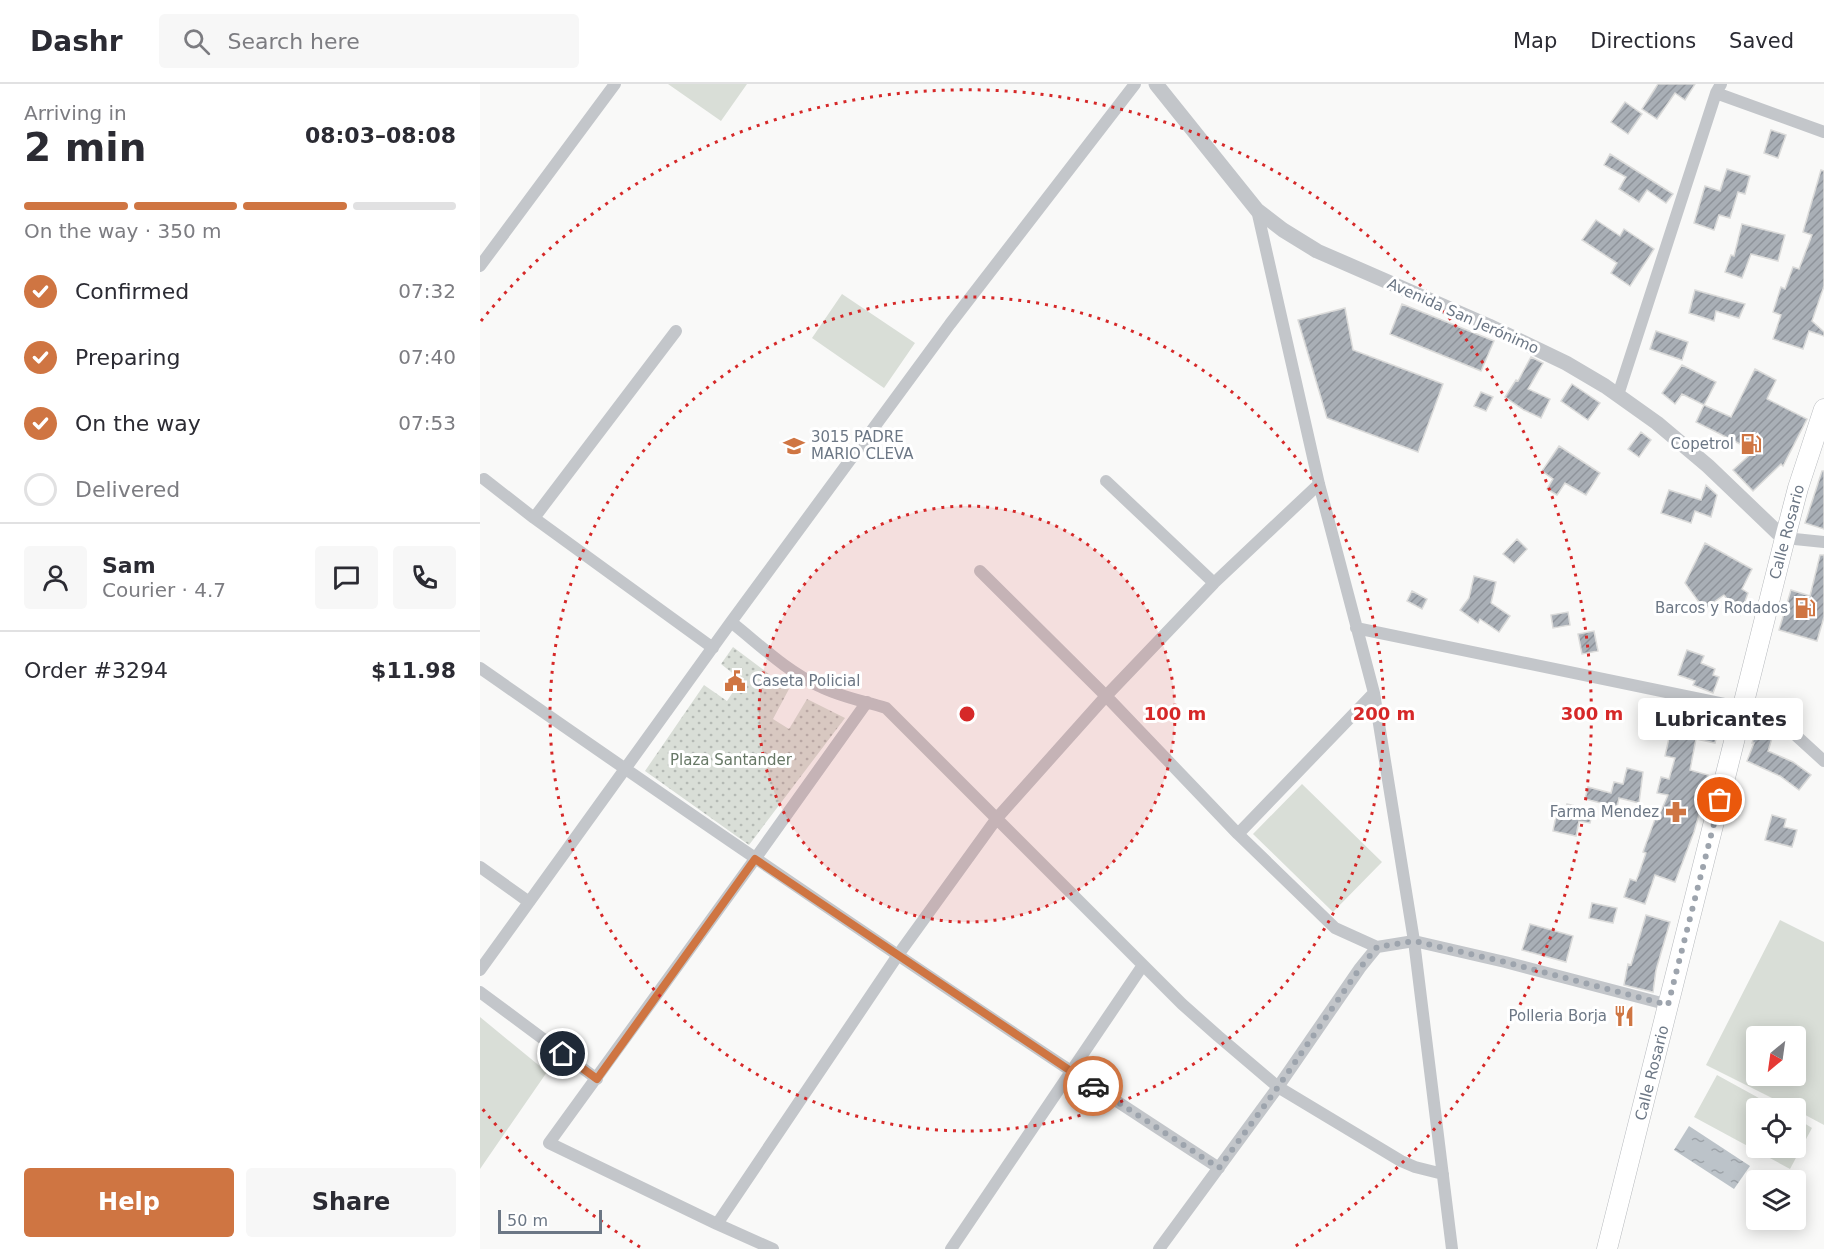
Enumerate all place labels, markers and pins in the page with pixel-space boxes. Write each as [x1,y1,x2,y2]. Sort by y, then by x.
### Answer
place label: 3015 PADRE MARIO CLEVA [811,428,914,463]
fuel station icon: Copetrol [1739,432,1763,456]
school or university icon: 3015 PADRE MARIO CLEVA [782,434,806,458]
place label: Copetrol [1671,435,1734,453]
fuel station icon: Barcos y Rodados [1793,596,1817,620]
place label: Barcos y Rodados [1655,599,1788,617]
public building icon: Caseta Policial [723,669,747,693]
place label: Caseta Policial [752,672,860,690]
callout: Lubricantes [1638,698,1802,740]
centre of rings [957,704,977,724]
pin [1694,774,1745,825]
pharmacy icon: Farma Mendez [1664,800,1688,824]
place label: Farma Mendez [1550,803,1659,821]
restaurant icon: Polleria Borja [1612,1004,1636,1028]
place label: Polleria Borja [1508,1007,1607,1025]
pin [537,1028,588,1079]

